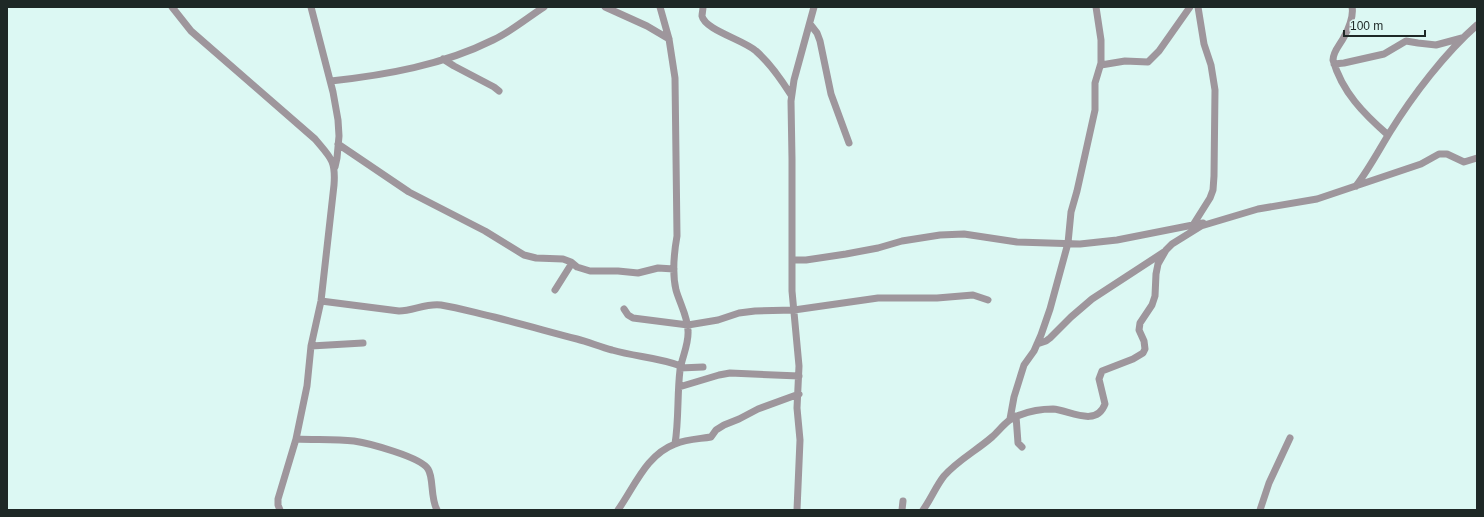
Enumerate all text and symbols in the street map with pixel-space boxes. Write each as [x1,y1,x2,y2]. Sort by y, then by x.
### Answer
scale bar [1344,12,1425,38]
text: 100 m [1350,19,1383,33]

